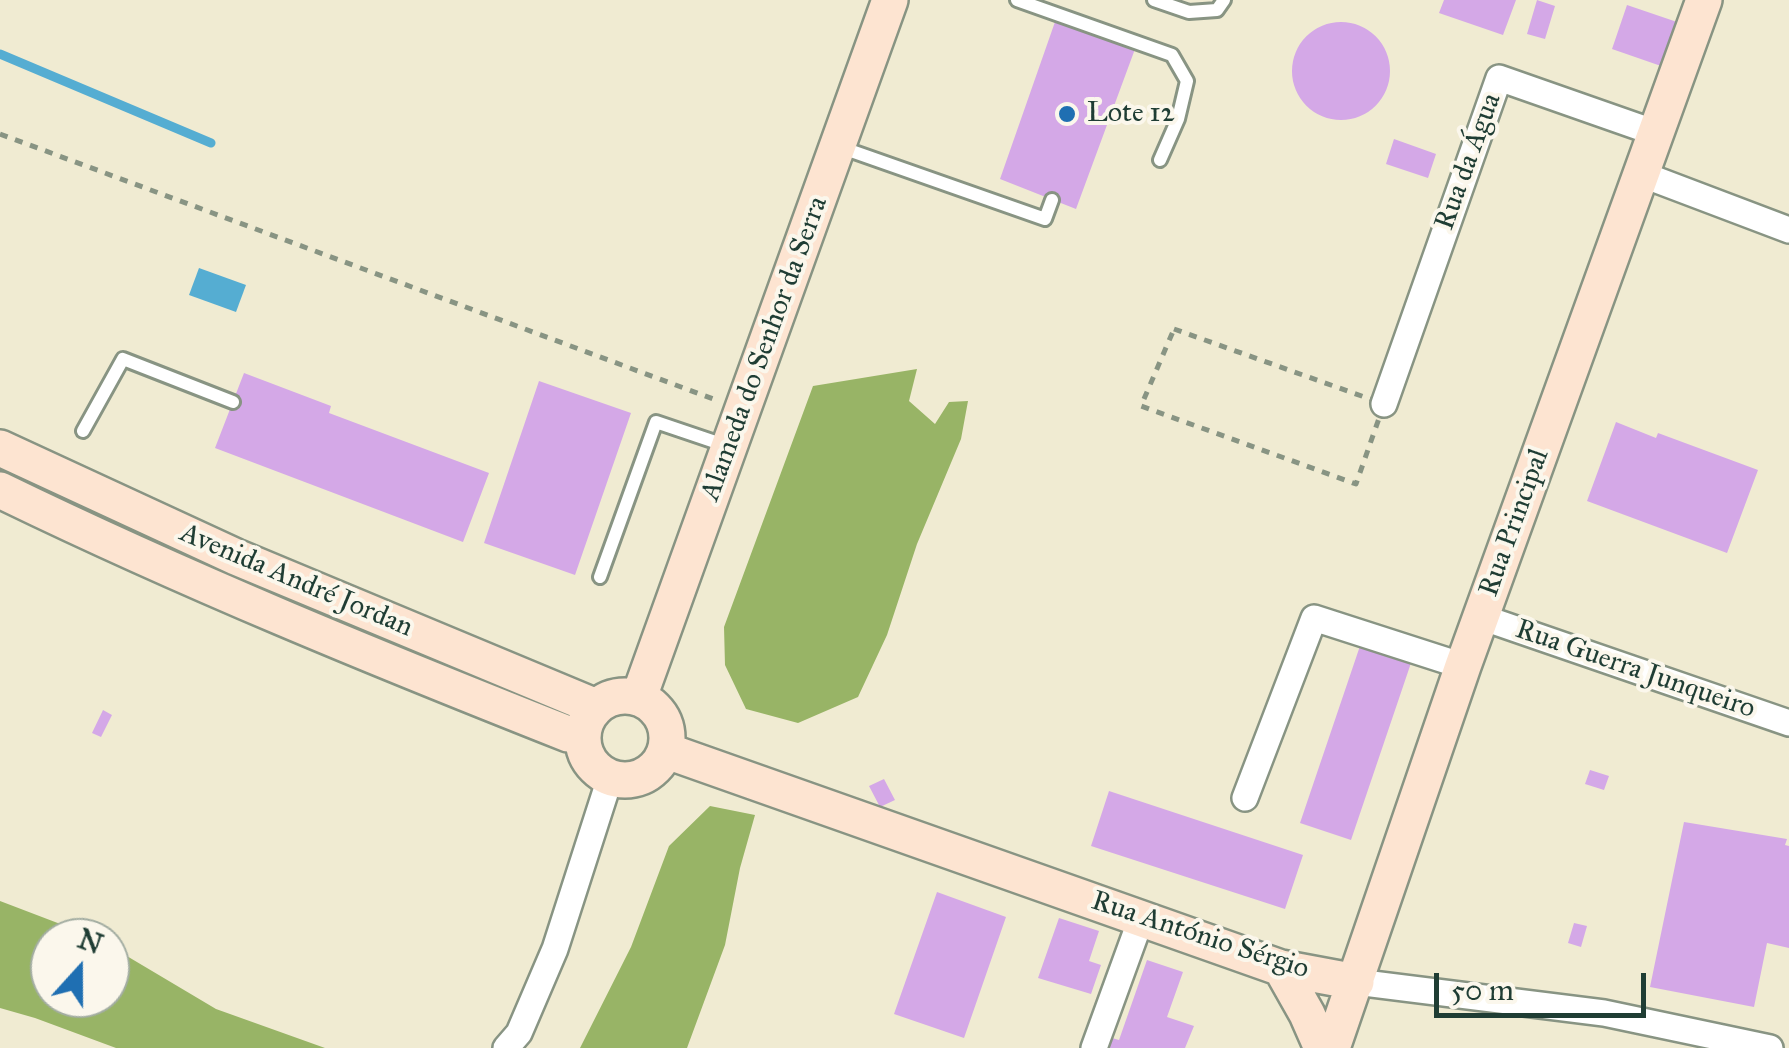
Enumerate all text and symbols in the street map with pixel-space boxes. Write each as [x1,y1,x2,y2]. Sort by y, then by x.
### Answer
street label: Rua da Água [1429,89,1509,235]
place label: Lote 12 [1087,97,1174,131]
marker: Lote 12 [1056,103,1078,125]
street label: Alameda do Senhor da Serra [694,192,836,506]
street label: Rua Principal [1473,445,1557,601]
street label: Avenida André Jordan [175,517,417,645]
street label: Rua Guerra Junqueiro [1511,613,1759,727]
street label: Rua António Sérgio [1087,885,1313,987]
north arrow [30,918,130,1018]
text: N [73,921,108,962]
scale bar [1439,953,1652,1015]
text: 50 m [1451,972,1514,1008]

